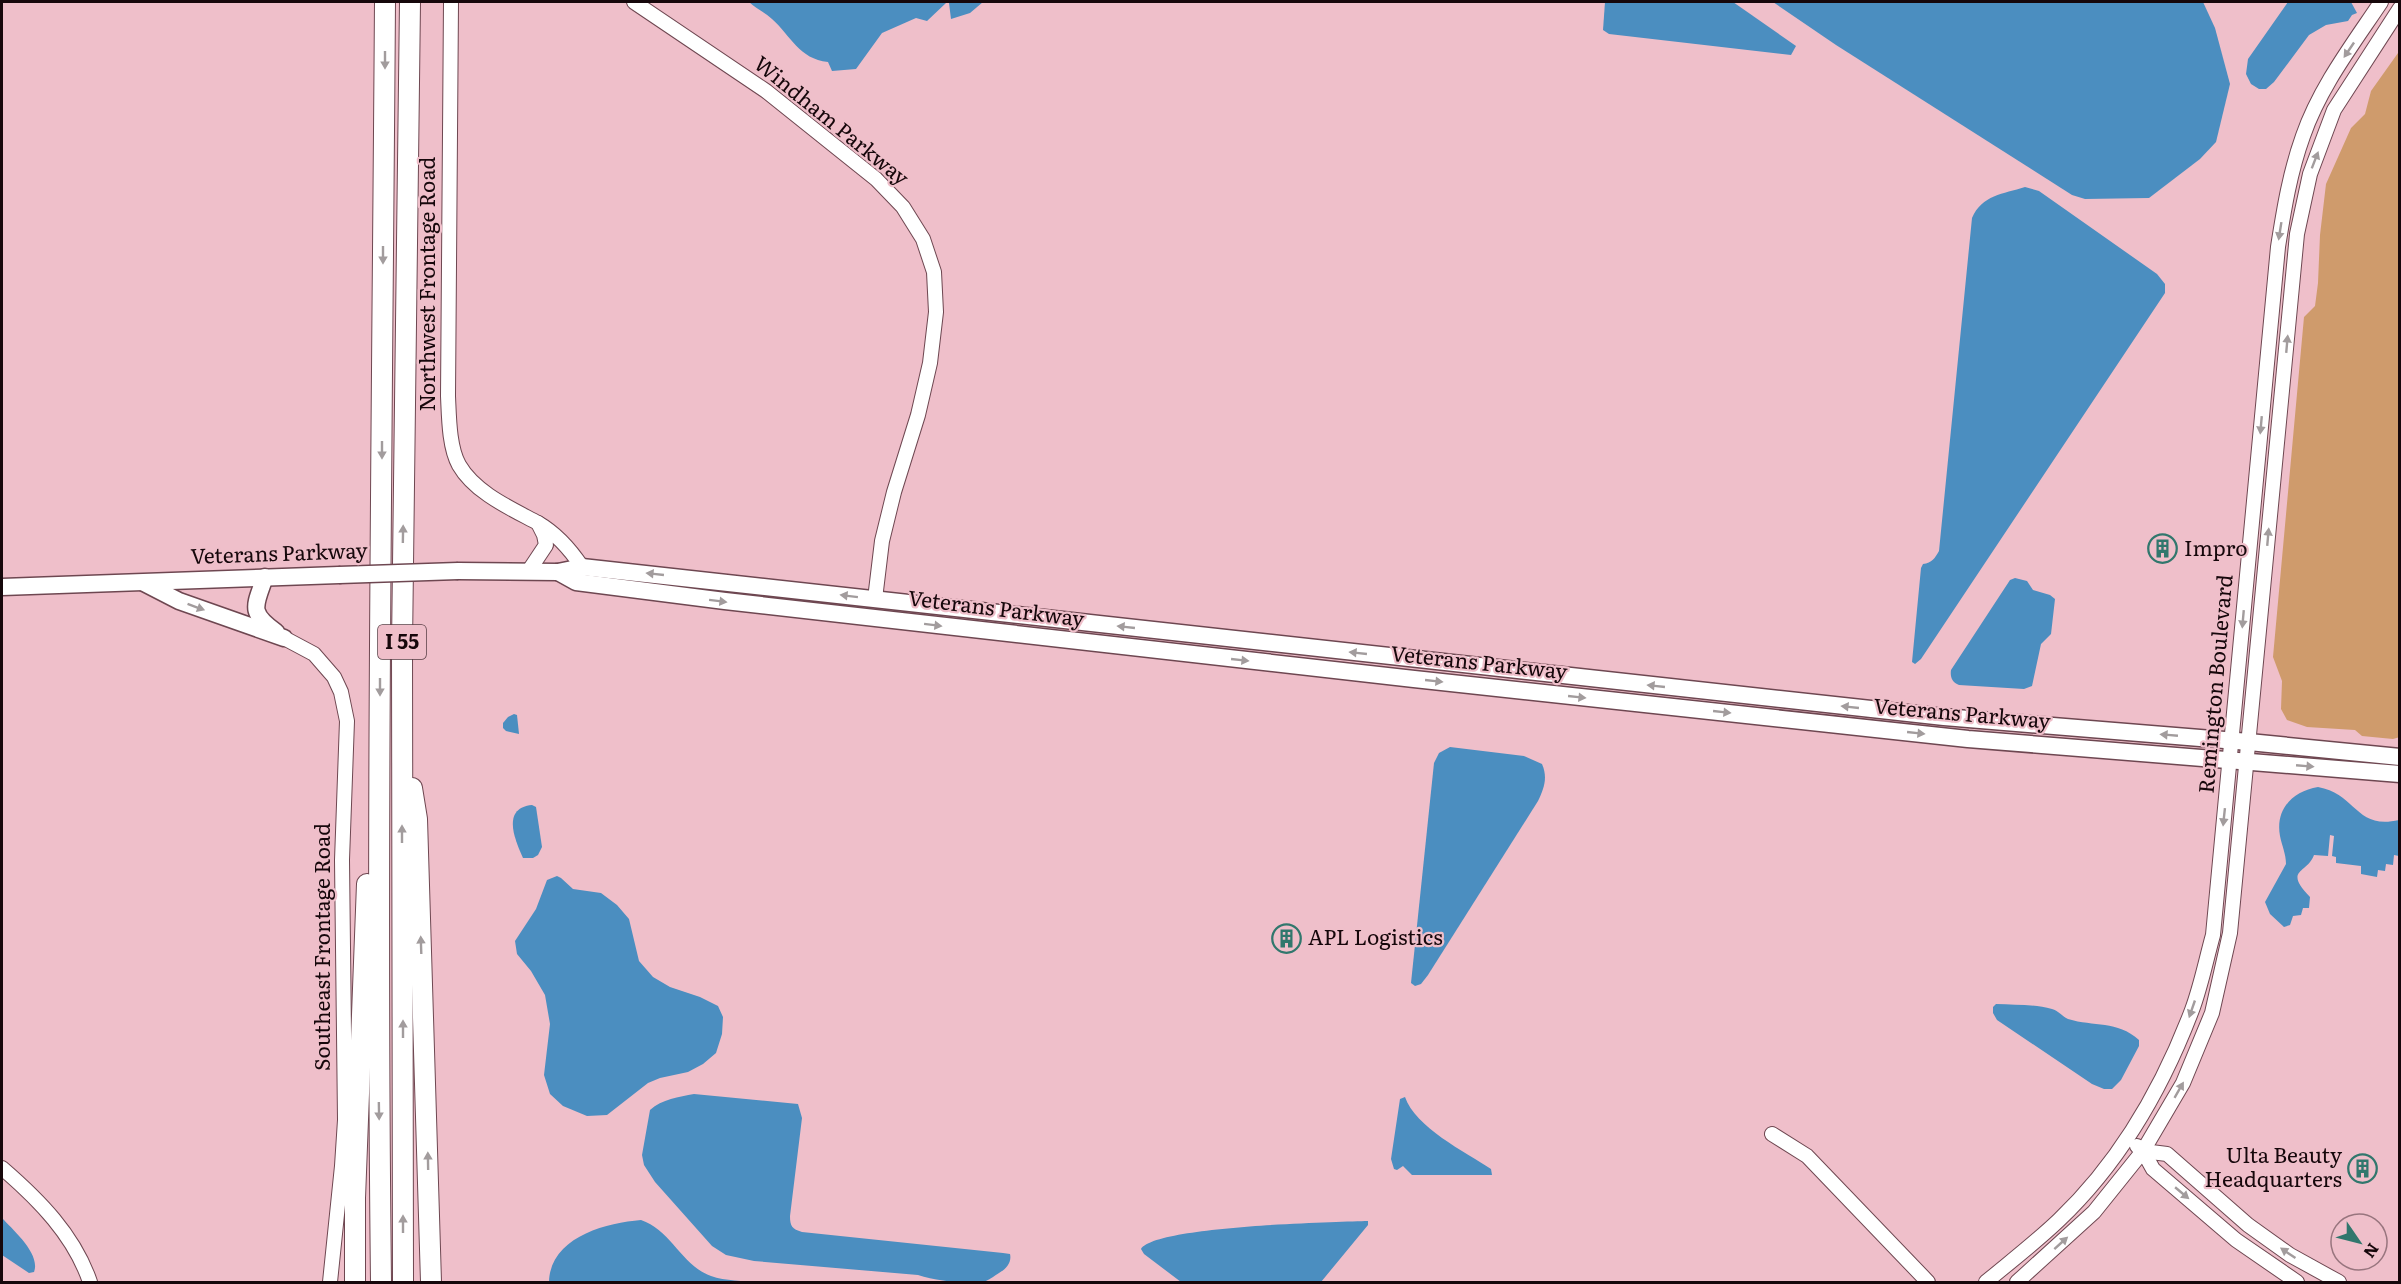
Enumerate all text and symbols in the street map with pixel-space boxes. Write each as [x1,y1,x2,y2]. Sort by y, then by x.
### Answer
one-way arrow [2344,42,2355,58]
street label: Windham Parkway [748,47,917,192]
one-way arrow [380,50,390,69]
one-way arrow [2311,151,2320,169]
street label: Northwest Frontage Road [410,156,441,411]
one-way arrow [2276,221,2285,240]
one-way arrow [378,245,388,264]
one-way arrow [2282,334,2292,353]
one-way arrow [2256,415,2266,434]
one-way arrow [377,440,386,459]
one-way arrow [398,525,408,544]
one-way arrow [2263,527,2273,546]
place label: Impro [2184,531,2248,562]
street label: Veterans Parkway [190,533,369,570]
building icon: Impro [2147,533,2179,565]
one-way arrow [646,569,665,579]
street label: Remington Boulevard [2189,573,2239,794]
street label: Veterans Parkway [906,580,1087,633]
one-way arrow [839,591,858,601]
one-way arrow [709,596,728,605]
one-way arrow [187,603,205,613]
one-way arrow [2238,609,2248,628]
one-way arrow [924,620,943,629]
one-way arrow [1117,622,1136,632]
road number: I 55 [378,625,426,659]
street label: Veterans Parkway [1389,636,1570,685]
one-way arrow [1348,648,1367,657]
one-way arrow [1230,655,1249,664]
one-way arrow [375,677,385,696]
one-way arrow [1424,677,1443,686]
one-way arrow [1646,681,1665,691]
street label: Veterans Parkway [1873,688,2053,735]
one-way arrow [1568,692,1587,701]
one-way arrow [1840,702,1859,712]
one-way arrow [1713,707,1732,717]
one-way arrow [1907,728,1926,738]
one-way arrow [2160,730,2179,740]
one-way arrow [2296,761,2315,771]
one-way arrow [2219,808,2229,827]
street label: Southeast Frontage Road [305,823,336,1071]
one-way arrow [397,825,407,844]
place label: APL Logistics [1308,920,1443,951]
building icon: APL Logistics [1271,922,1303,954]
one-way arrow [417,936,426,955]
one-way arrow [2186,1000,2196,1018]
one-way arrow [398,1020,408,1039]
one-way arrow [2174,1081,2184,1098]
one-way arrow [374,1102,384,1121]
place label: Ulta Beauty Headquarters [2205,1138,2343,1193]
one-way arrow [423,1152,433,1171]
building icon: Ulta Beauty Headquarters [2347,1152,2379,1184]
one-way arrow [2174,1186,2189,1199]
north arrow [2329,1212,2389,1272]
one-way arrow [398,1215,408,1234]
one-way arrow [2053,1236,2068,1250]
text: N [2358,1239,2386,1264]
one-way arrow [2280,1248,2296,1259]

